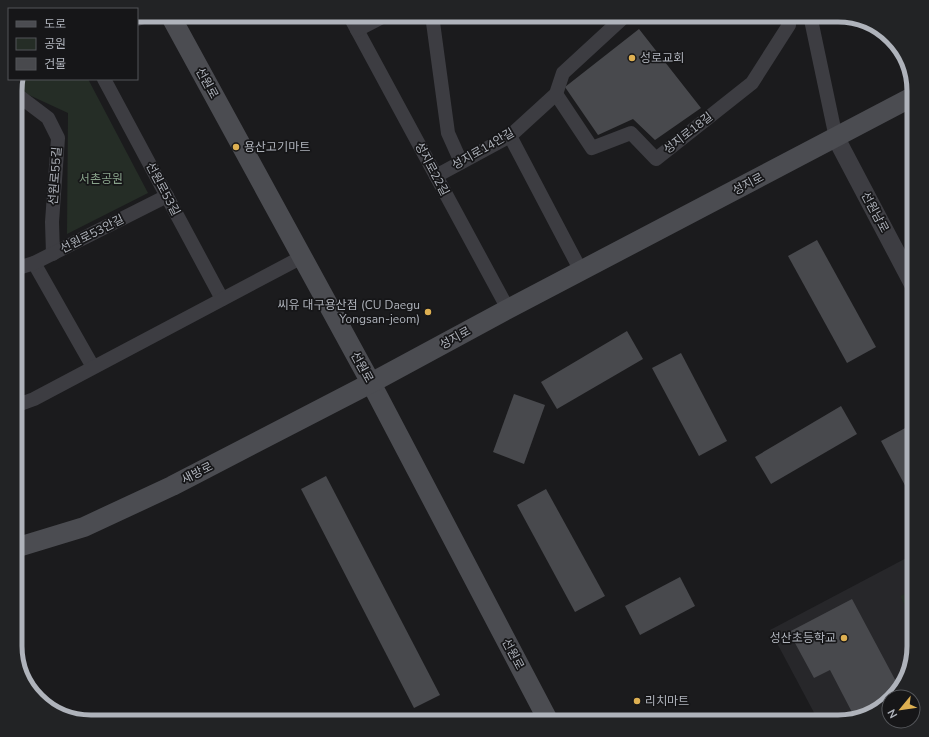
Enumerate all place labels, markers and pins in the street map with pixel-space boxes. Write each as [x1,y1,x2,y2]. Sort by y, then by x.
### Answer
place label: 성로교회 [640,50,684,66]
marker: 성로교회 [627,53,637,63]
place label: 용산고기마트 [244,139,310,155]
marker: 용산고기마트 [231,142,241,152]
place label: 씨유 대구용산점 (CU Daegu Yongsan-jeom) [277,297,420,327]
marker: 씨유 대구용산점 (CU Daegu Yongsan-jeom) [423,307,433,317]
place label: 성산초등학교 [770,630,836,646]
marker: 성산초등학교 [839,633,849,643]
place label: 리치마트 [645,693,689,709]
marker: 리치마트 [632,696,642,706]

